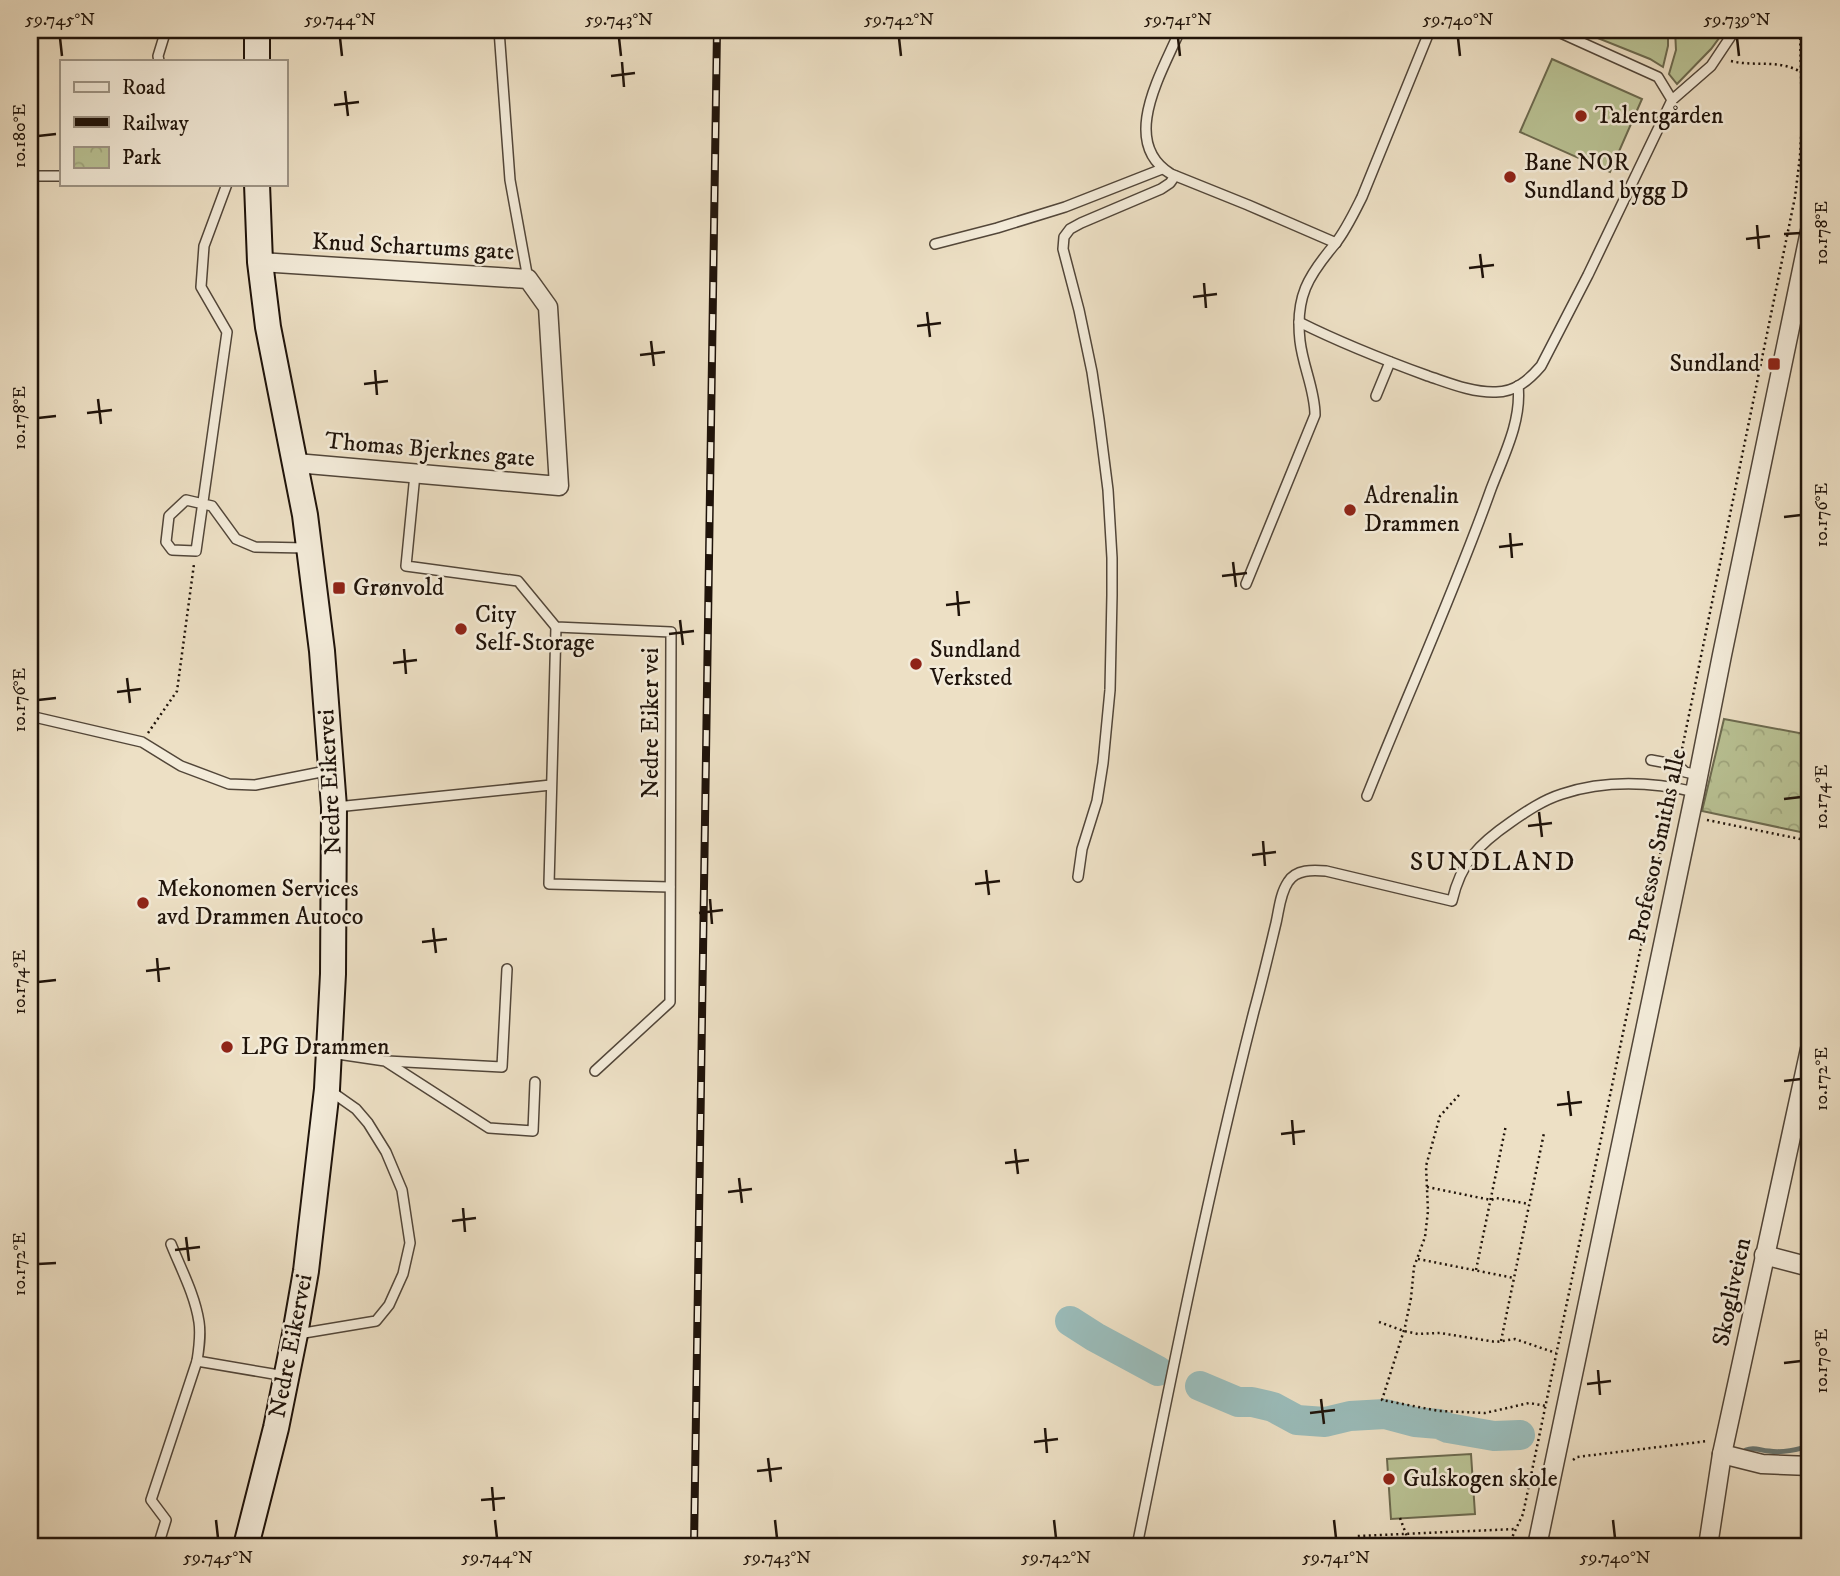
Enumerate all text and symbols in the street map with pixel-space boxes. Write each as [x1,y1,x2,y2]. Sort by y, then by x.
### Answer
text: 59.745°N [25,9,95,31]
text: 59.744°N [304,9,376,31]
text: 59.743°N [585,9,653,31]
text: 59.742°N [864,9,934,31]
text: 59.741°N [1144,9,1212,31]
text: 59.740°N [1423,9,1494,31]
text: 59.739°N [1704,9,1771,31]
legend [60,60,287,186]
text: Road [122,75,166,101]
place label: Talentgården [1595,101,1724,131]
text: 10.180°E [9,104,31,168]
marker: Talentgården [1573,108,1589,124]
text: Railway [122,111,190,137]
text: Park [122,145,162,171]
place label: Bane NOR Sundland bygg D [1524,148,1689,206]
marker: Bane NOR Sundland bygg D [1502,169,1518,185]
text: 10.178°E [1811,201,1833,265]
street label: Knud Schartums gate [311,227,515,267]
place label: Sundland [1670,349,1760,379]
marker: Sundland [1766,356,1782,372]
text: 10.178°E [9,386,31,450]
street label: Thomas Bjerknes gate [324,426,536,474]
place label: Adrenalin Drammen [1364,481,1460,539]
text: 10.176°E [1811,483,1833,547]
marker: Adrenalin Drammen [1342,502,1358,518]
place label: Grønvold [353,573,444,603]
marker: Grønvold [331,580,347,596]
place label: City Self-Storage [475,600,595,658]
marker: City Self-Storage [453,621,469,637]
place label: Sundland Verksted [929,635,1020,693]
street label: Nedre Eiker vei [636,648,666,798]
marker: Sundland Verksted [908,656,924,672]
text: 10.176°E [9,668,31,732]
street label: Nedre Eikervei [311,708,349,856]
street label: Professor Smiths alle [1623,746,1693,946]
text: 10.174°E [1811,764,1833,830]
district label: SUNDLAND [1410,846,1576,879]
place label: Mekonomen Services avd Drammen Autoco [157,874,364,932]
marker: Mekonomen Services avd Drammen Autoco [135,895,151,911]
text: 10.174°E [9,949,31,1015]
place label: LPG Drammen [241,1032,390,1062]
marker: LPG Drammen [219,1039,235,1055]
text: 10.172°E [1811,1047,1833,1111]
text: 10.172°E [9,1232,31,1296]
street label: Skogliveien [1706,1235,1758,1349]
street label: Nedre Eikervei [262,1272,320,1420]
text: 10.170°E [1811,1328,1833,1393]
place label: Gulskogen skole [1403,1464,1558,1494]
marker: Gulskogen skole [1381,1471,1397,1487]
text: 59.745°N [183,1547,253,1569]
text: 59.744°N [461,1547,533,1569]
text: 59.743°N [743,1547,811,1569]
text: 59.742°N [1021,1547,1091,1569]
text: 59.741°N [1302,1547,1370,1569]
text: 59.740°N [1580,1547,1651,1569]

